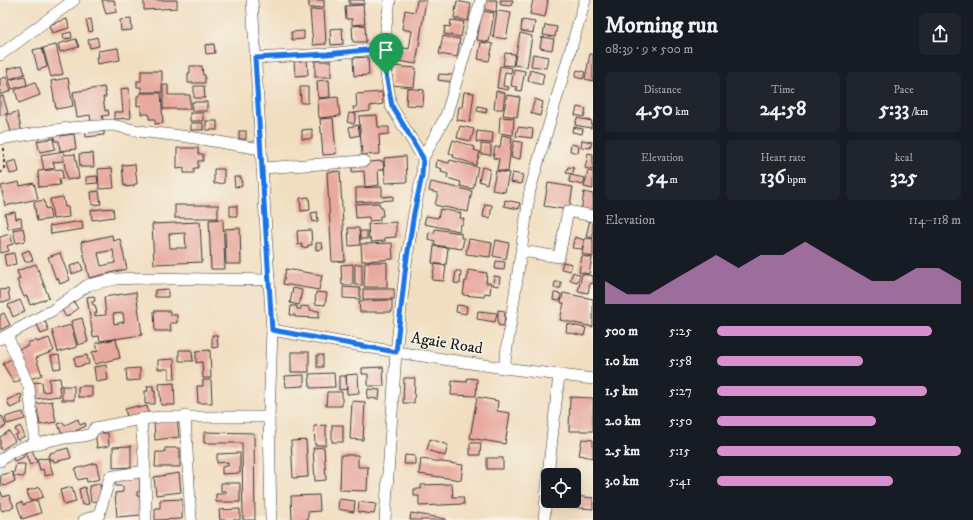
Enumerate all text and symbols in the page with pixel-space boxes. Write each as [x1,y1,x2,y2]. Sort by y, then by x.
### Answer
text: Morning run [605,12,718,39]
button: share [919,13,961,55]
pin [369,33,403,74]
icon: arrive [375,39,397,61]
text: 08:39 · 9 × 500 m [605,41,693,57]
text: Distance [643,83,681,97]
text: Time [771,83,795,97]
text: Pace [893,83,914,97]
text: 4.50 [636,97,673,122]
text: 24:58 [760,97,806,122]
text: 5:33 [879,97,909,122]
text: km [673,105,689,119]
text: /km [909,105,928,119]
text: Elevation [641,151,684,165]
text: Heart rate [760,151,806,165]
text: kcal [895,151,913,165]
text: 54 [647,165,667,190]
text: 136 [760,165,785,190]
text: 325 [890,165,917,190]
text: m [667,173,678,187]
text: bpm [785,173,806,187]
text: Elevation [605,212,655,228]
text: 114–118 m [909,212,961,228]
text: 500 m [605,323,638,339]
text: 5:25 [669,323,692,339]
street label: Agaie Road [410,327,484,359]
text: 1.0 km [605,353,639,369]
text: 5:58 [669,353,692,369]
text: 1.5 km [605,383,638,399]
text: 5:27 [669,383,692,399]
text: 2.0 km [605,413,641,429]
text: 5:50 [669,413,692,429]
text: 2.5 km [605,443,640,459]
text: 5:15 [669,443,690,459]
map controls [541,468,581,508]
button: locate [541,468,581,508]
text: 3.0 km [605,473,639,489]
text: 5:41 [669,473,691,489]

